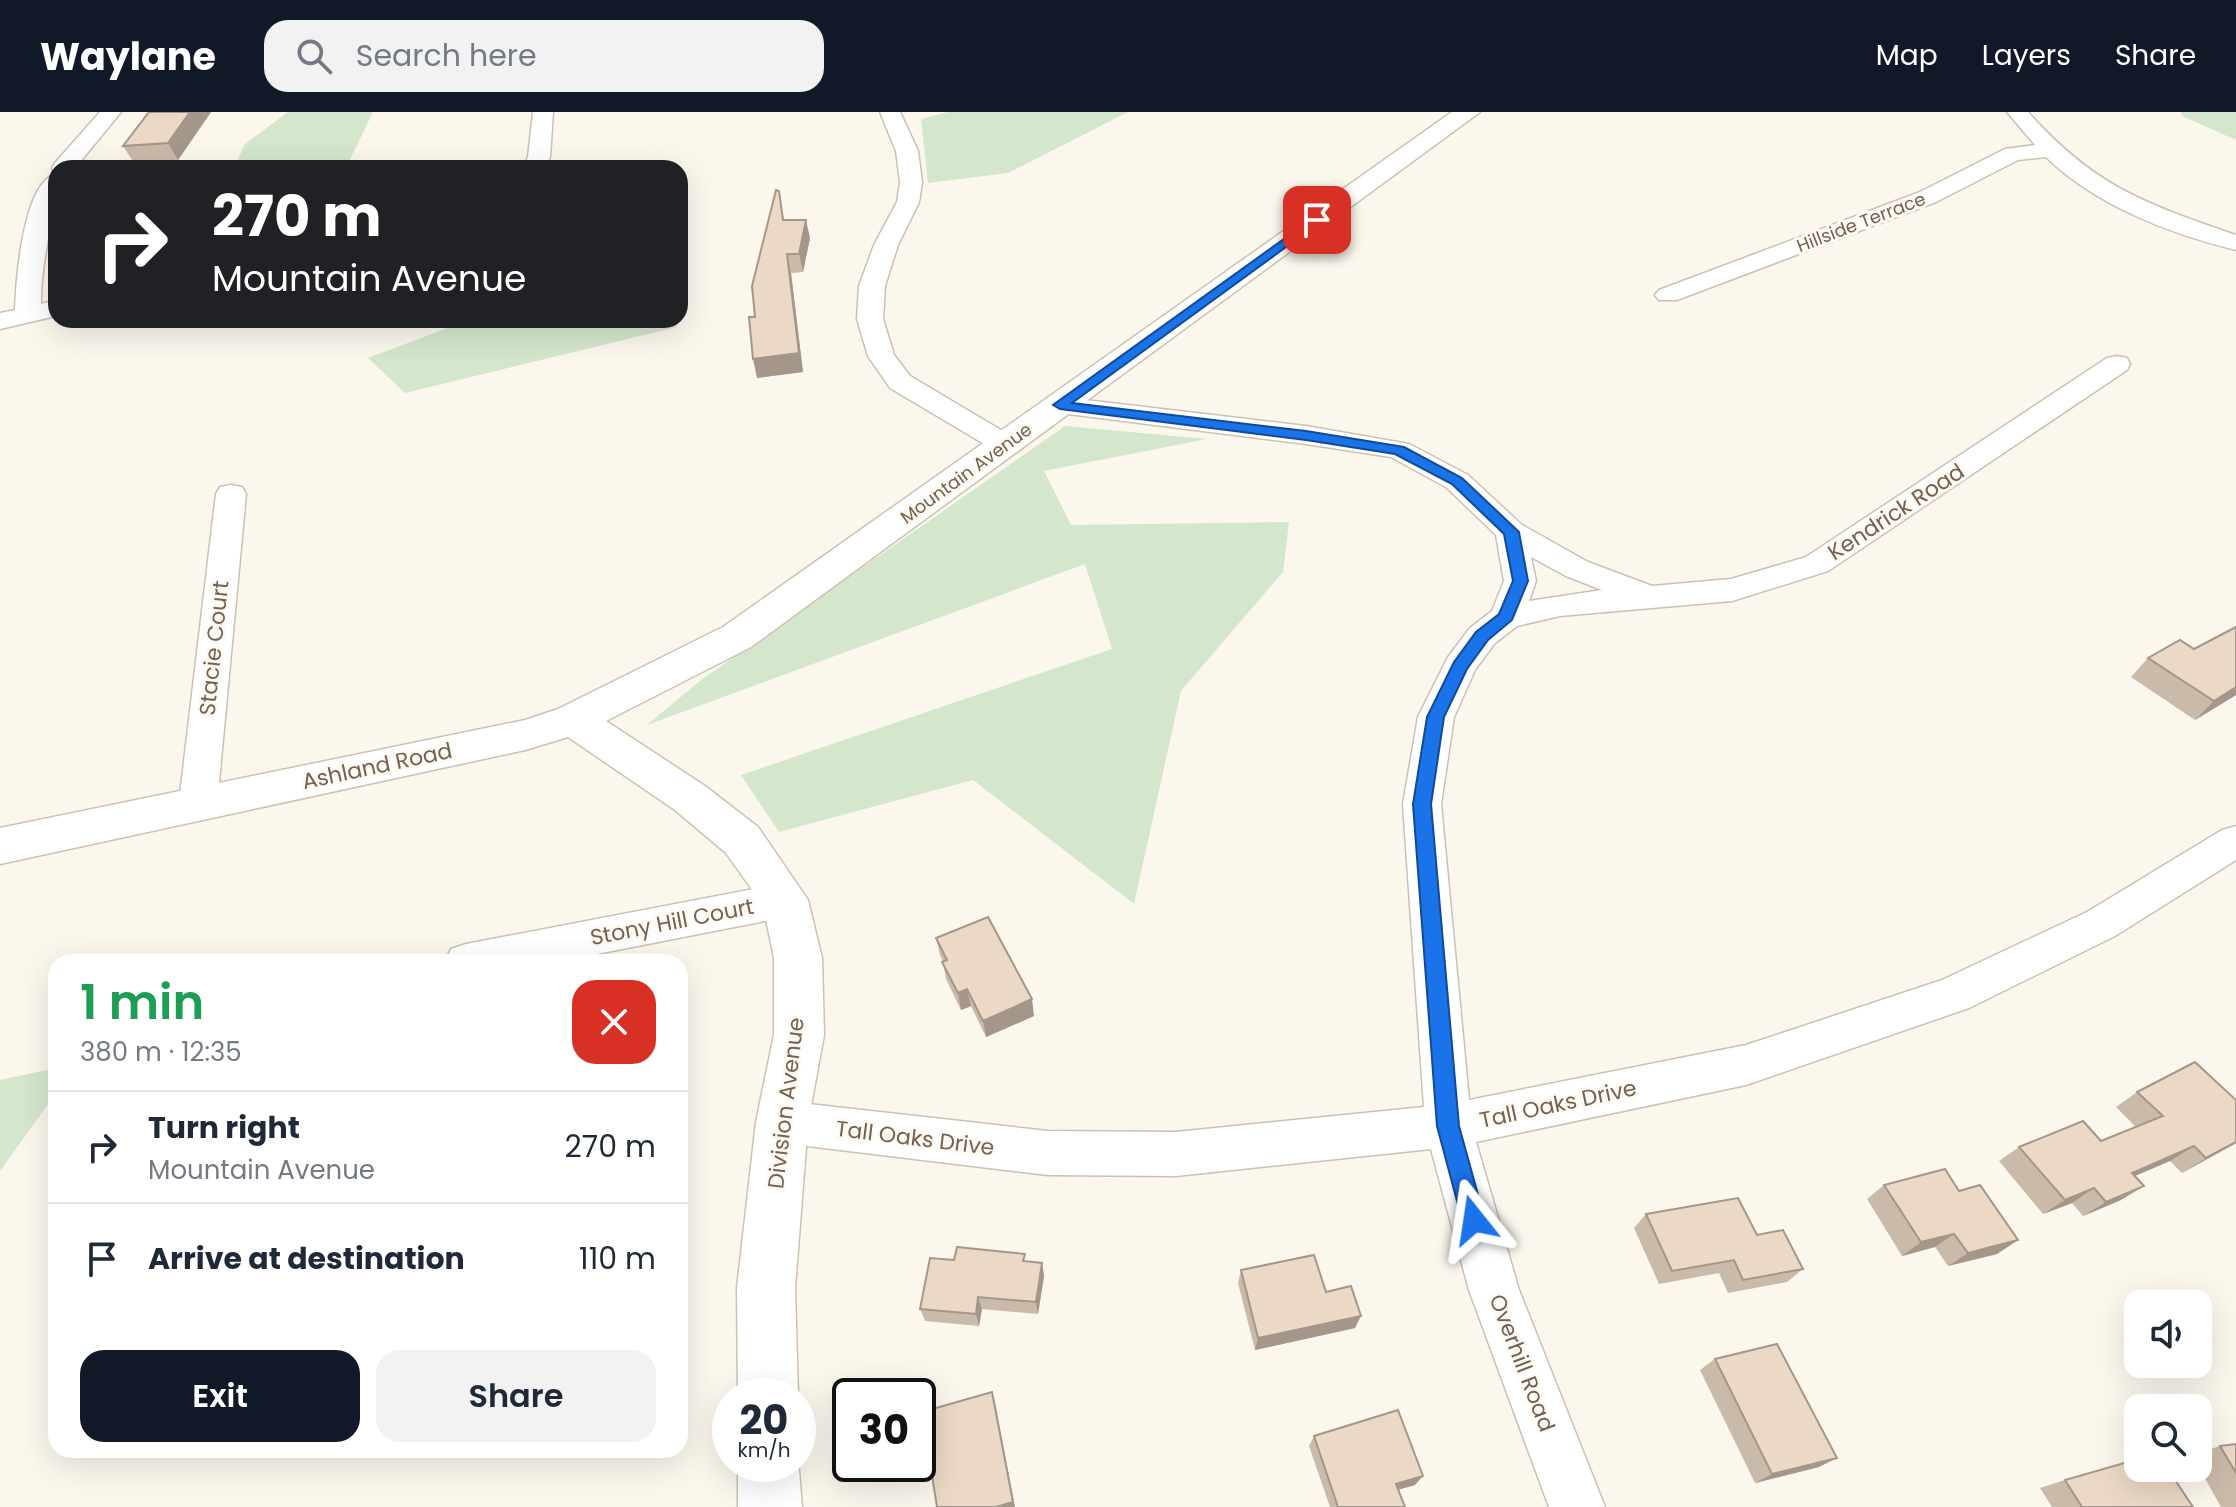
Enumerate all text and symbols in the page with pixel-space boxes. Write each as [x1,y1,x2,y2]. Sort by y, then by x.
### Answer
search box [264,20,824,92]
text: Waylane [40,30,216,83]
icon: search [292,34,336,78]
text: Search here [356,34,537,77]
text: Map [1876,36,1938,75]
text: Layers [1982,36,2071,75]
text: Share [2115,36,2196,75]
text: 270 m [212,177,382,256]
pin [1283,186,1351,254]
street label: Hillside Terrace [1793,186,1929,258]
icon: right [80,192,184,296]
icon: arrive [1295,198,1339,242]
text: Mountain Avenue [212,253,526,304]
street label: Mountain Avenue [895,417,1037,529]
street label: Kendrick Road [1822,456,1970,568]
street label: Stacie Court [192,579,236,717]
street label: Ashland Road [299,735,455,797]
street label: Stony Hill Court [588,891,756,953]
text: 1 min [80,969,204,1036]
button: close [572,980,656,1064]
street label: Division Avenue [760,1016,812,1190]
text: 380 m · 12:35 [80,1034,242,1070]
street label: Tall Oaks Drive [1477,1072,1639,1136]
text: Turn right [148,1106,300,1149]
street label: Tall Oaks Drive [834,1113,996,1163]
icon: right [80,1125,124,1169]
text: 270 m [565,1125,656,1168]
text: Mountain Avenue [148,1152,375,1188]
position arrow [1432,1178,1516,1262]
icon: arrive [80,1237,124,1281]
text: Arrive at destination [148,1237,465,1280]
text: 110 m [579,1237,656,1280]
street label: Overhill Road [1482,1290,1562,1436]
map controls [2124,1290,2212,1482]
button: sound [2124,1290,2212,1378]
button: Exit [80,1350,360,1442]
button: Share [376,1350,656,1442]
speed limit sign: 30 [832,1378,936,1482]
text: 20 [740,1392,788,1448]
button: search [2124,1394,2212,1482]
text: km/h [737,1436,791,1464]

